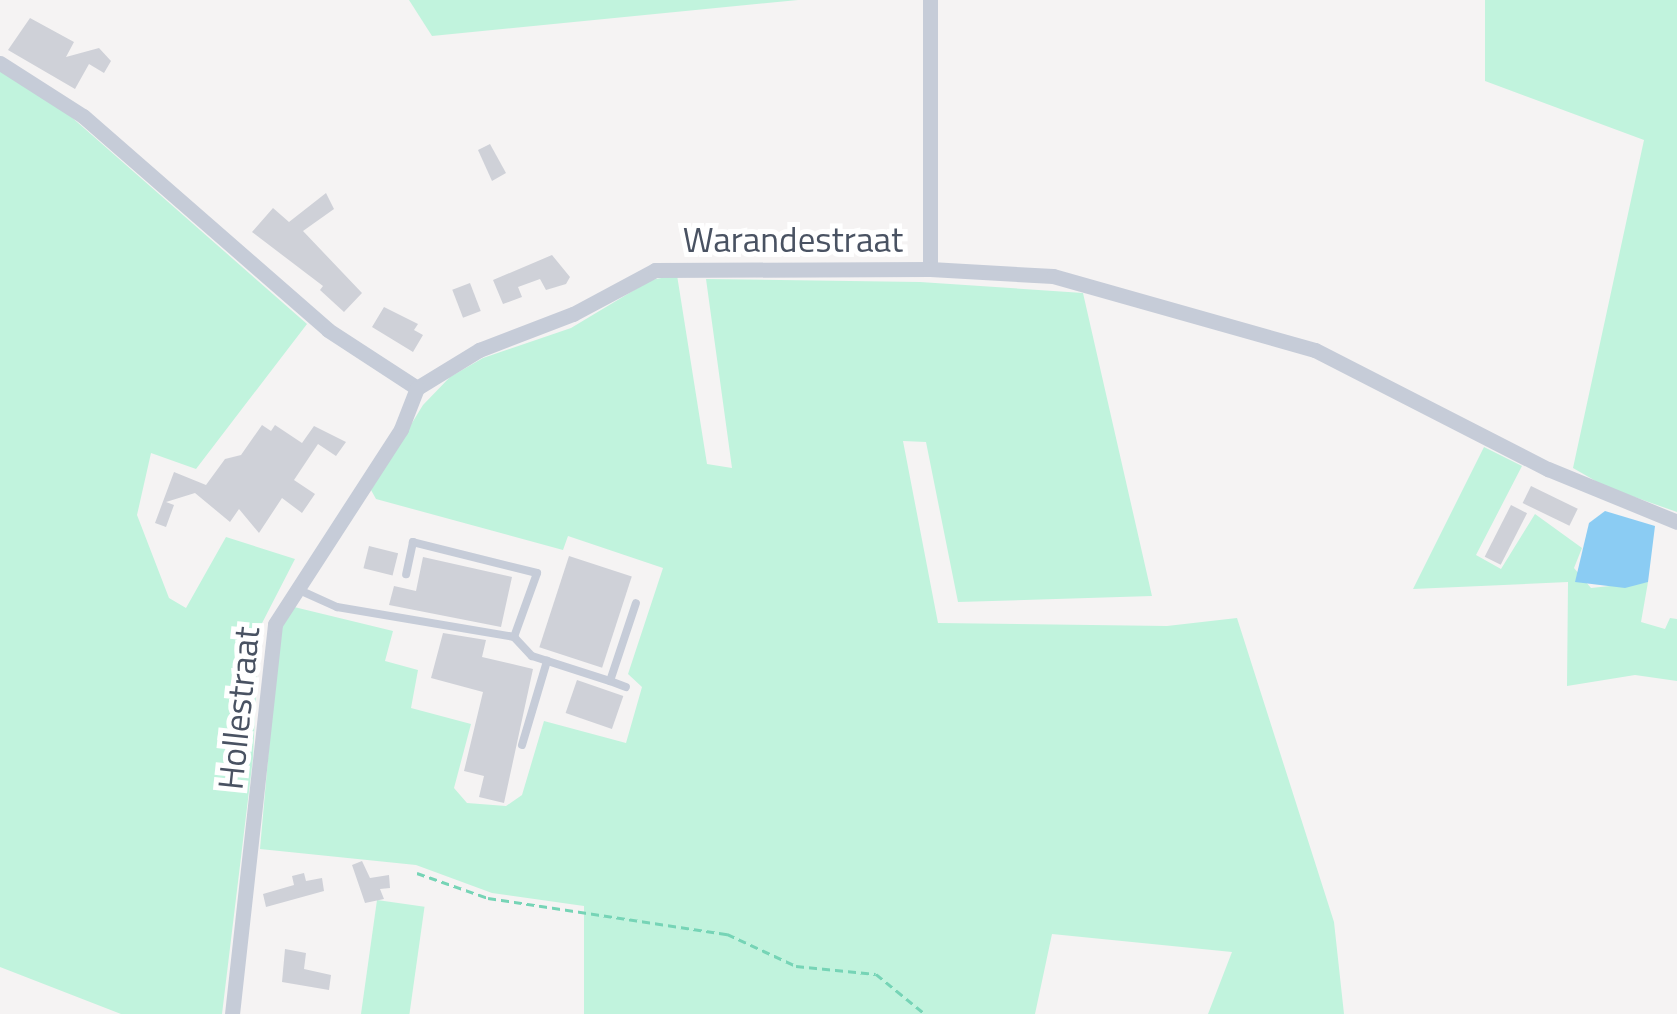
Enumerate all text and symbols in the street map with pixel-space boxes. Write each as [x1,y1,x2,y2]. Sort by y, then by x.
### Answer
street label: Warandestraat [683,218,903,260]
street label: Hollestraat [209,624,267,792]

